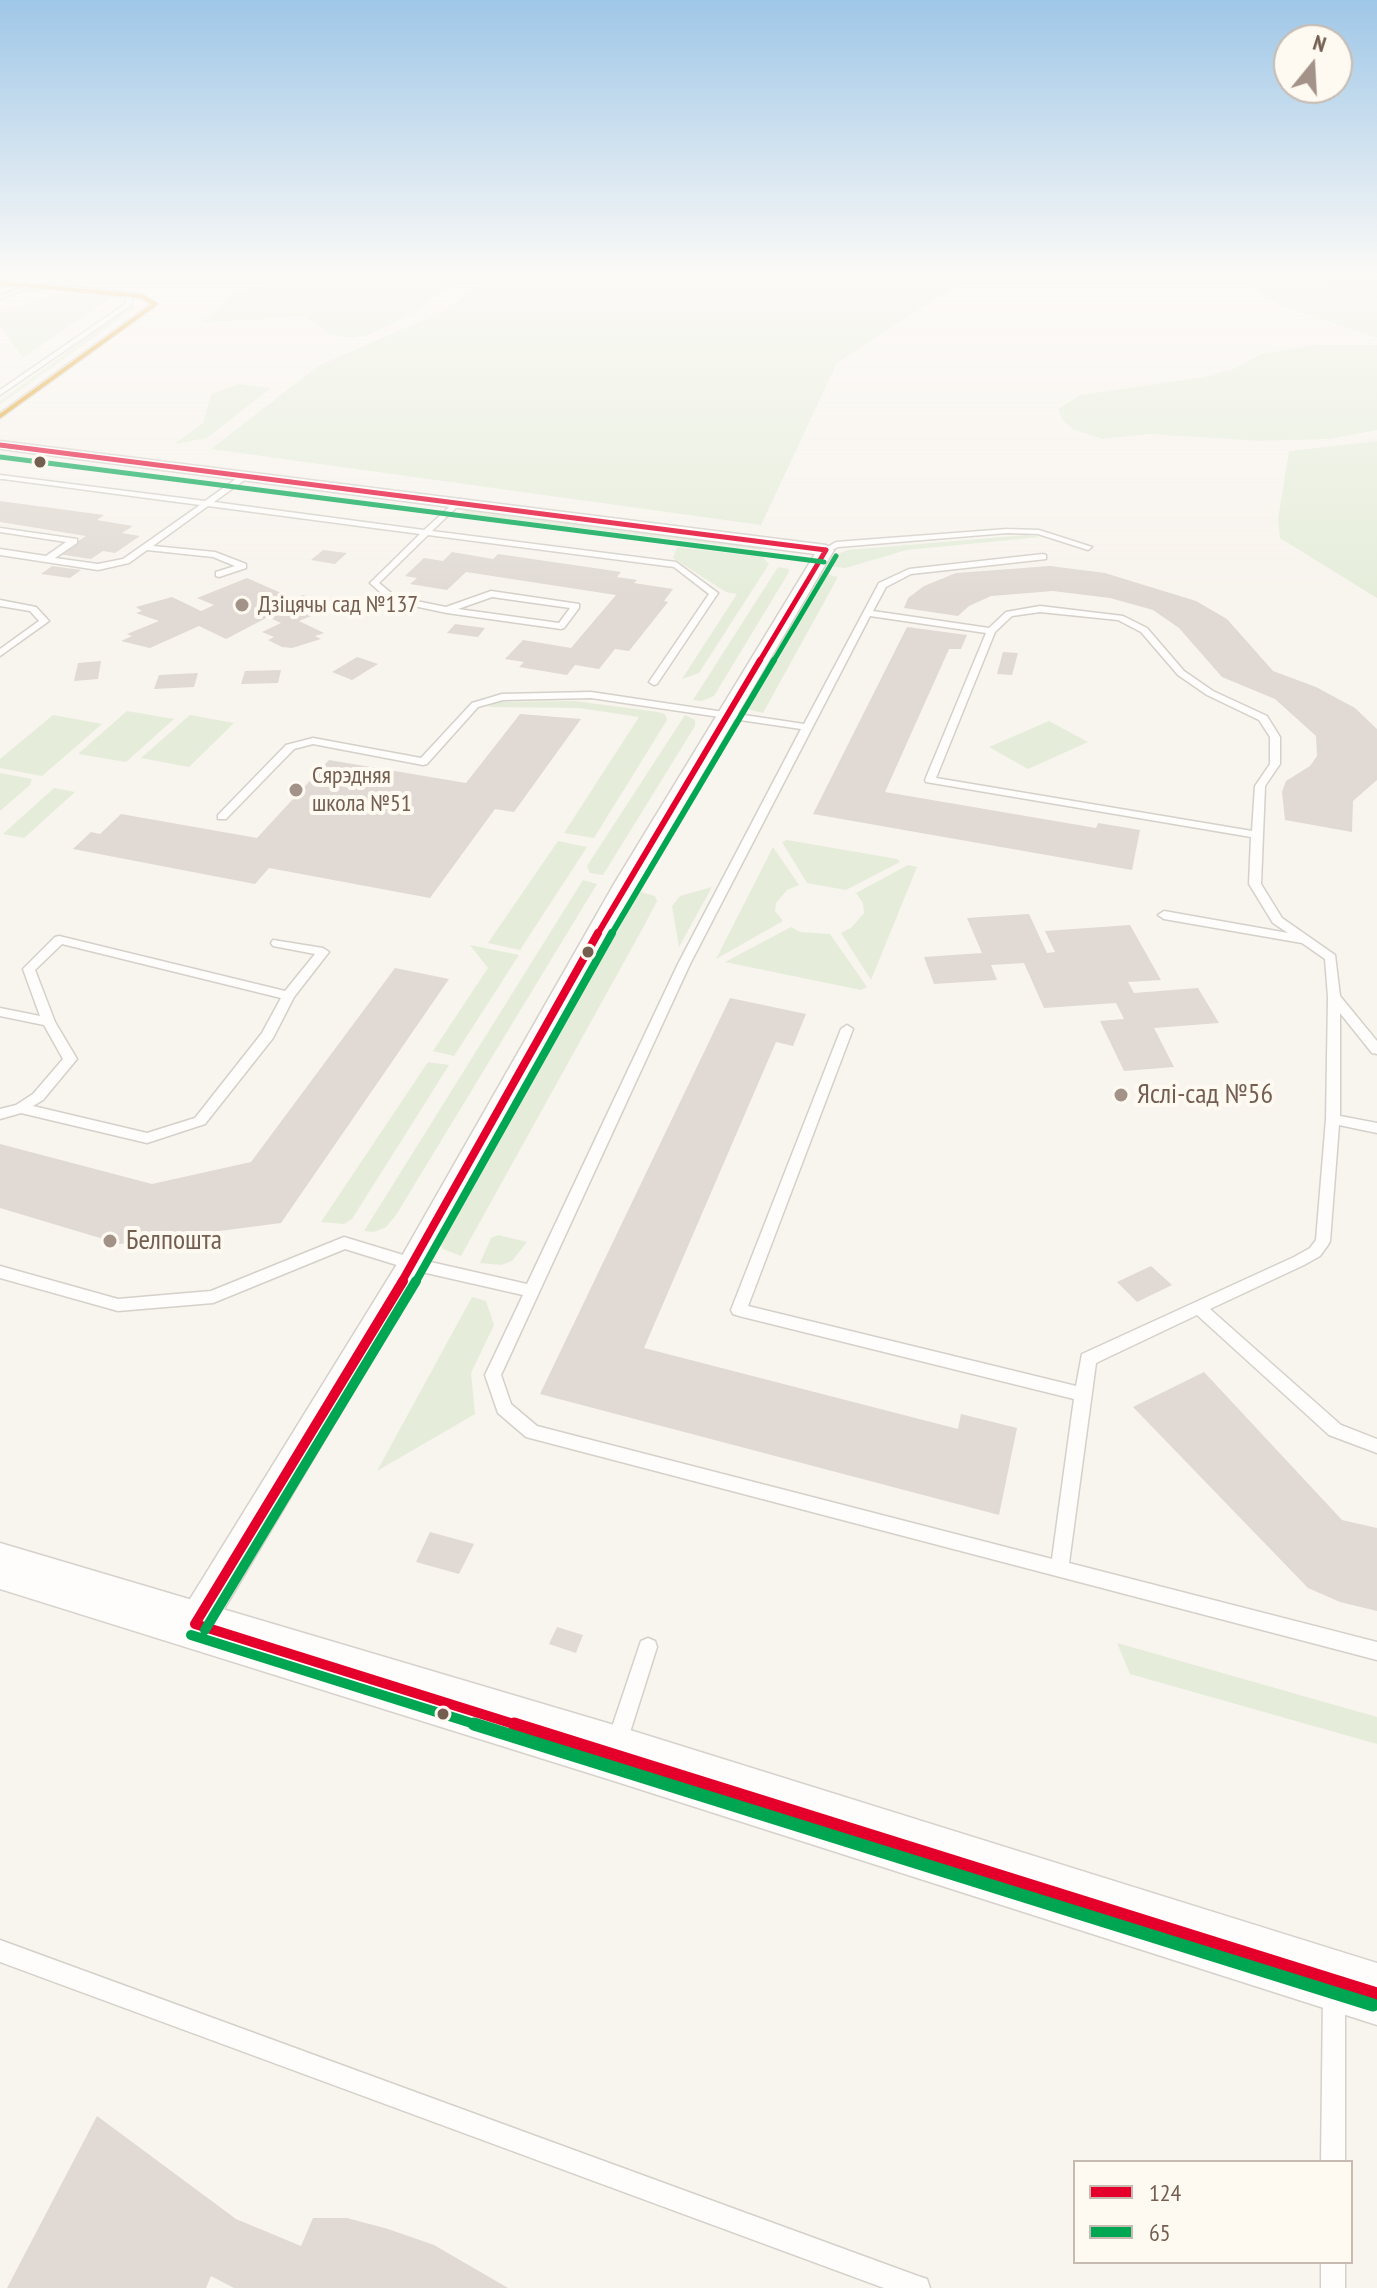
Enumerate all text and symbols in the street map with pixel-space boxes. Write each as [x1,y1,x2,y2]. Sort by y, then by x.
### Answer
north arrow [1273,24,1353,104]
text: N [1310,28,1330,58]
unlabelled marker [32,454,48,470]
place label: Дзіцячы сад №137 [258,591,418,619]
marker: Дзіцячы сад №137 [233,596,251,614]
place label: Сярэдняя школа №51 [312,762,412,818]
marker: Сярэдняя школа №51 [287,781,305,799]
unlabelled marker [580,944,596,960]
place label: Яслі-сад №56 [1137,1078,1273,1112]
marker: Яслі-сад №56 [1112,1086,1130,1104]
place label: Белпошта [126,1224,222,1258]
marker: Белпошта [101,1232,119,1250]
unlabelled marker [435,1706,451,1722]
legend [1073,2160,1353,2264]
text: 124 [1149,2177,1181,2208]
text: 65 [1149,2217,1171,2248]

